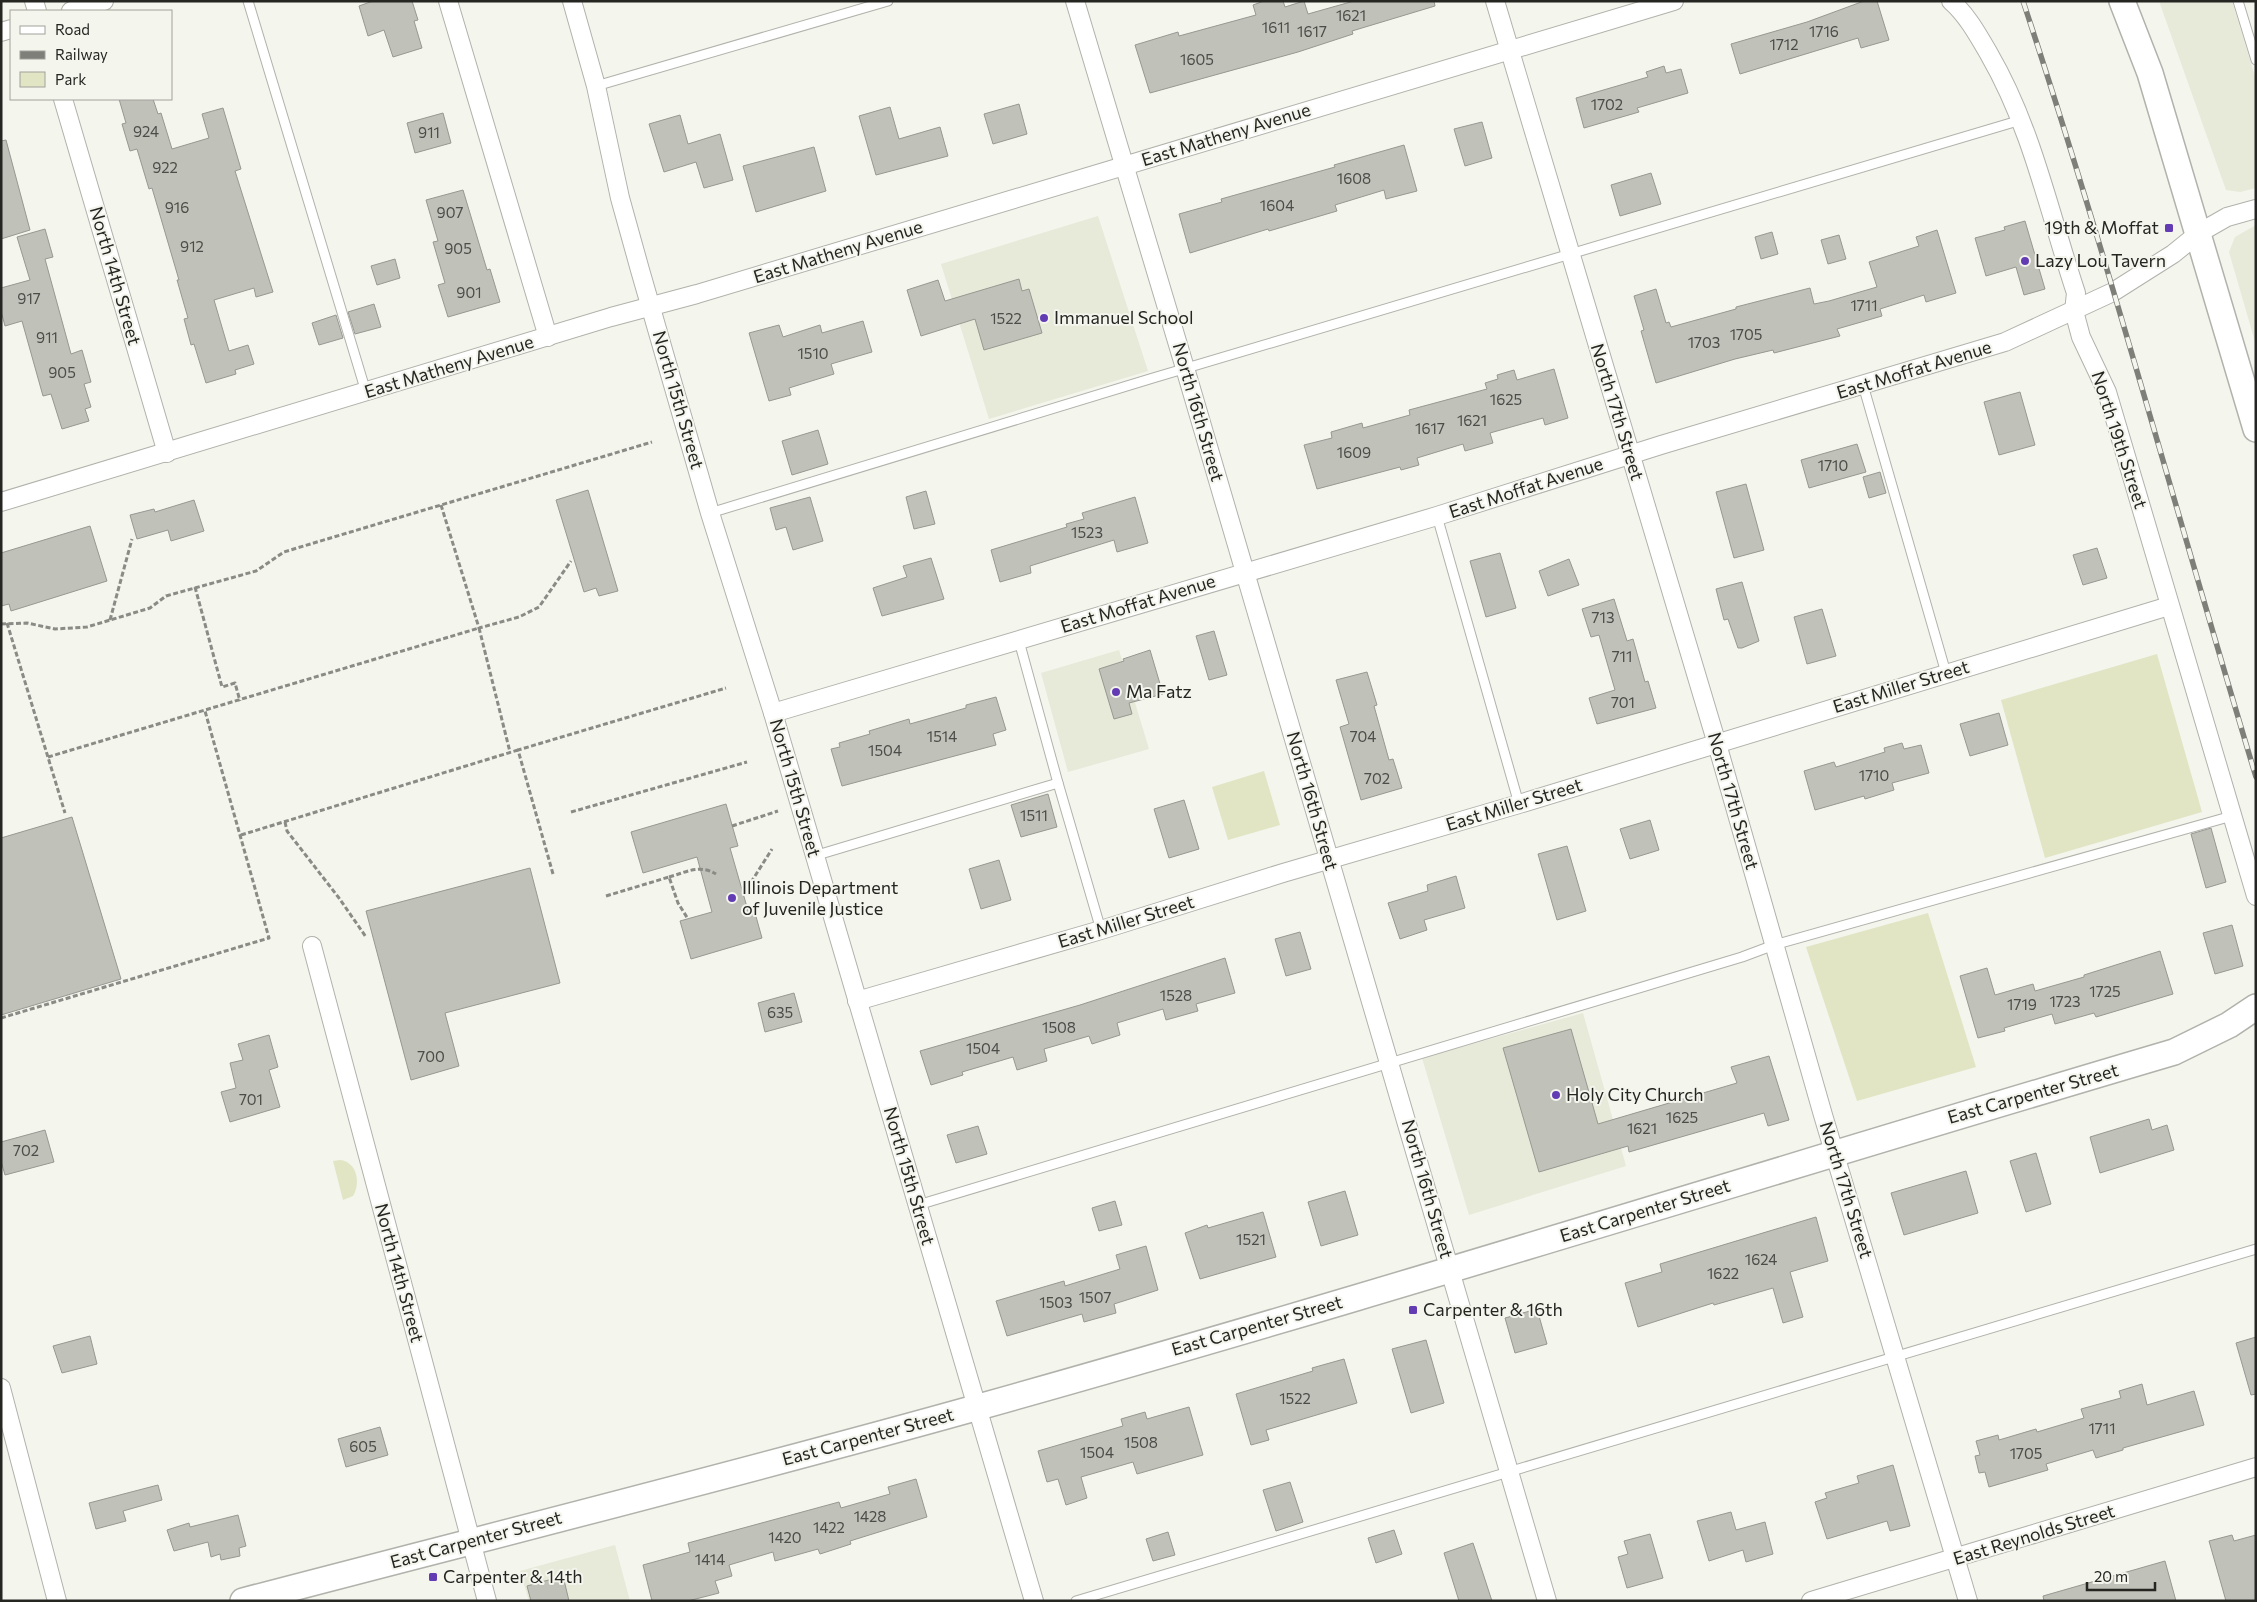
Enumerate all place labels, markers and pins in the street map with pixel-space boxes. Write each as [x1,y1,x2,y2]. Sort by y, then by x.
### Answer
place label: 19th & Moffat [2044,216,2159,238]
marker: 19th & Moffat [2163,222,2175,234]
place label: Lazy Lou Tavern [2035,249,2166,271]
marker: Lazy Lou Tavern [2019,255,2031,267]
place label: Immanuel School [1054,306,1194,328]
marker: Immanuel School [1038,312,1050,324]
place label: Ma Fatz [1126,680,1192,702]
marker: Ma Fatz [1110,686,1122,698]
place label: Illinois Department of Juvenile Justice [742,876,898,919]
marker: Illinois Department of Juvenile Justice [726,892,738,904]
place label: Holy City Church [1566,1083,1703,1105]
marker: Holy City Church [1550,1089,1562,1101]
place label: Carpenter & 16th [1423,1298,1563,1320]
marker: Carpenter & 16th [1407,1304,1419,1316]
place label: Carpenter & 14th [443,1565,583,1587]
marker: Carpenter & 14th [427,1571,439,1583]

